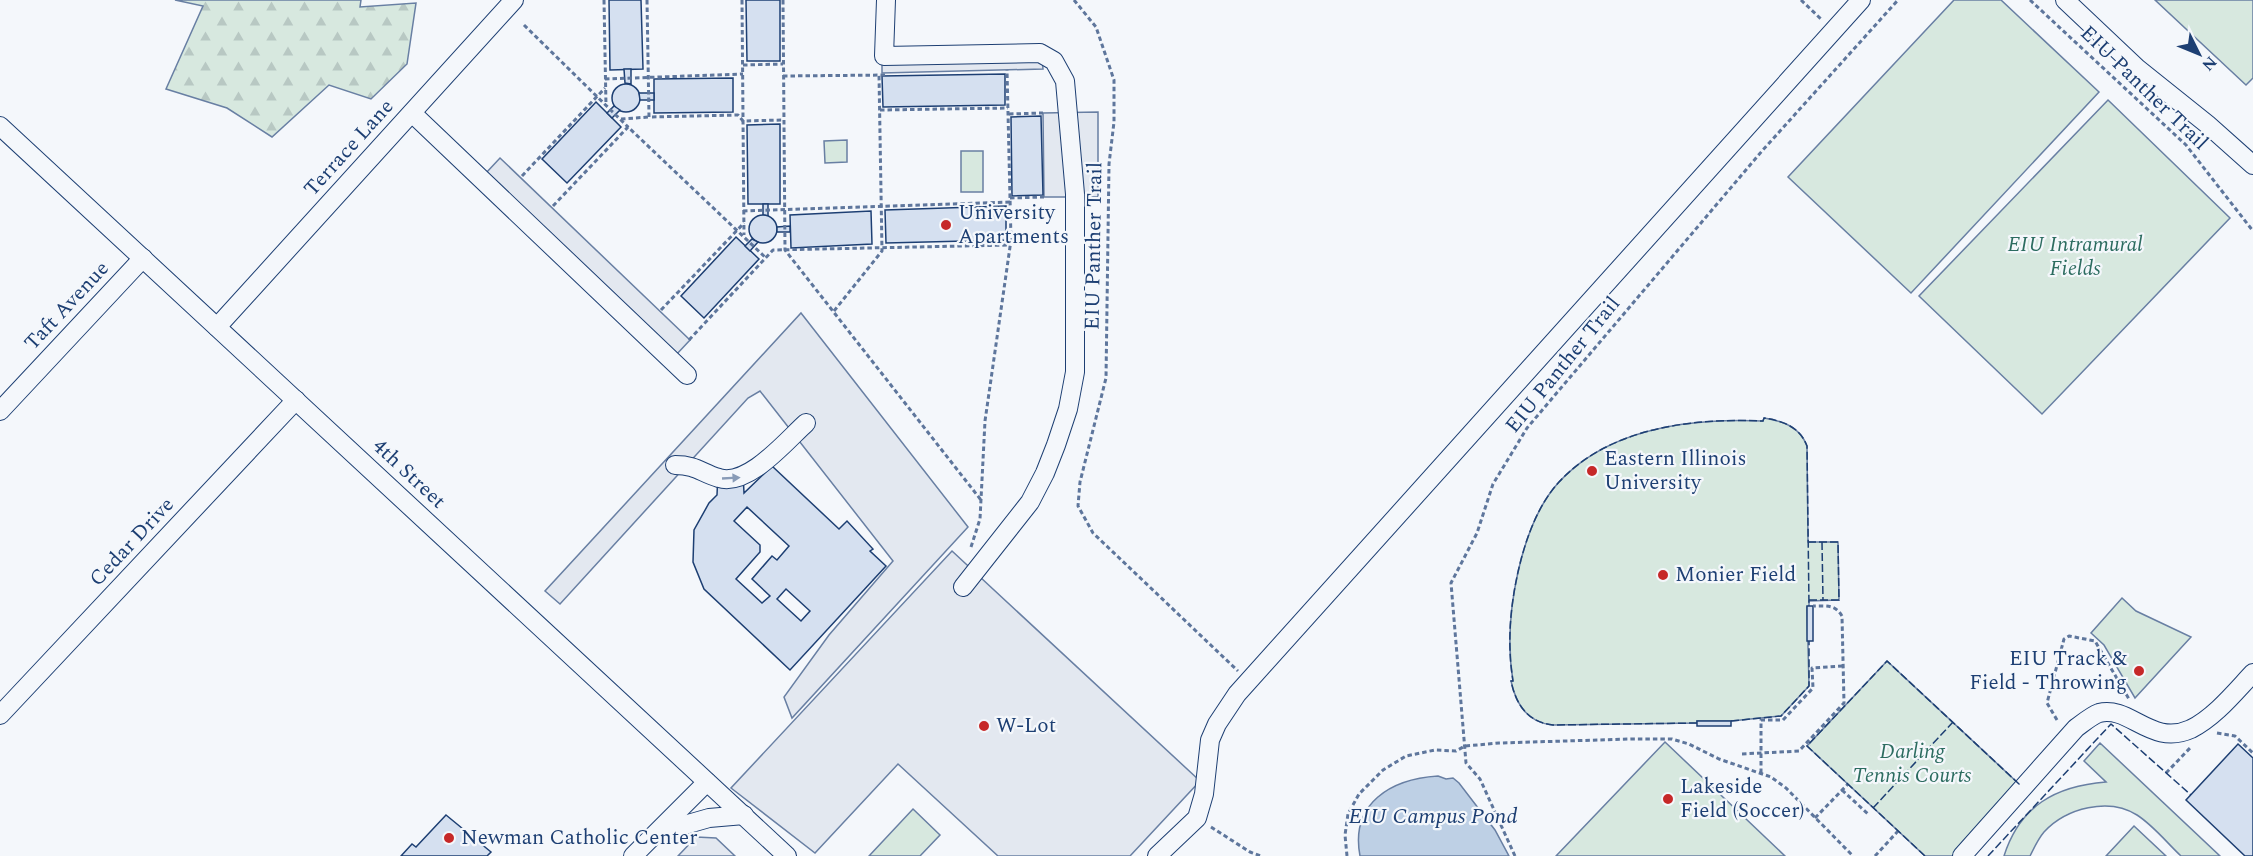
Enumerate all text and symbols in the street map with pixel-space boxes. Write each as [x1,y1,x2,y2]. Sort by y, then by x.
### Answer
street label: EIU Panther Trail [2072,18,2216,158]
north arrow [2169,24,2229,84]
text: N [2196,51,2222,77]
street label: Terrace Lane [296,92,402,204]
street label: EIU Panther Trail [1077,162,1111,330]
place label: University Apartments [958,197,1069,253]
marker: University Apartments [939,218,953,232]
park label: EIU Intramural Fields [2007,229,2143,285]
street label: Taft Avenue [17,254,117,358]
street label: EIU Panther Trail [1498,290,1628,440]
street label: 4th Street [365,431,453,517]
place label: Eastern Illinois University [1604,443,1747,499]
marker: Eastern Illinois University [1585,464,1599,478]
one-way arrow [721,474,740,483]
street label: Cedar Drive [82,490,182,594]
place label: Monier Field [1675,559,1796,591]
marker: Monier Field [1656,568,1670,582]
place label: EIU Track & Field - Throwing [1969,643,2127,699]
marker: EIU Track & Field - Throwing [2132,664,2146,678]
place label: W-Lot [996,710,1056,742]
marker: W-Lot [977,719,991,733]
park label: Darling Tennis Courts [1852,736,1972,792]
place label: Lakeside Field (Soccer) [1680,771,1805,827]
marker: Lakeside Field (Soccer) [1661,792,1675,806]
water label: EIU Campus Pond [1348,800,1518,833]
place label: Newman Catholic Center [461,822,698,854]
marker: Newman Catholic Center [442,831,456,845]

